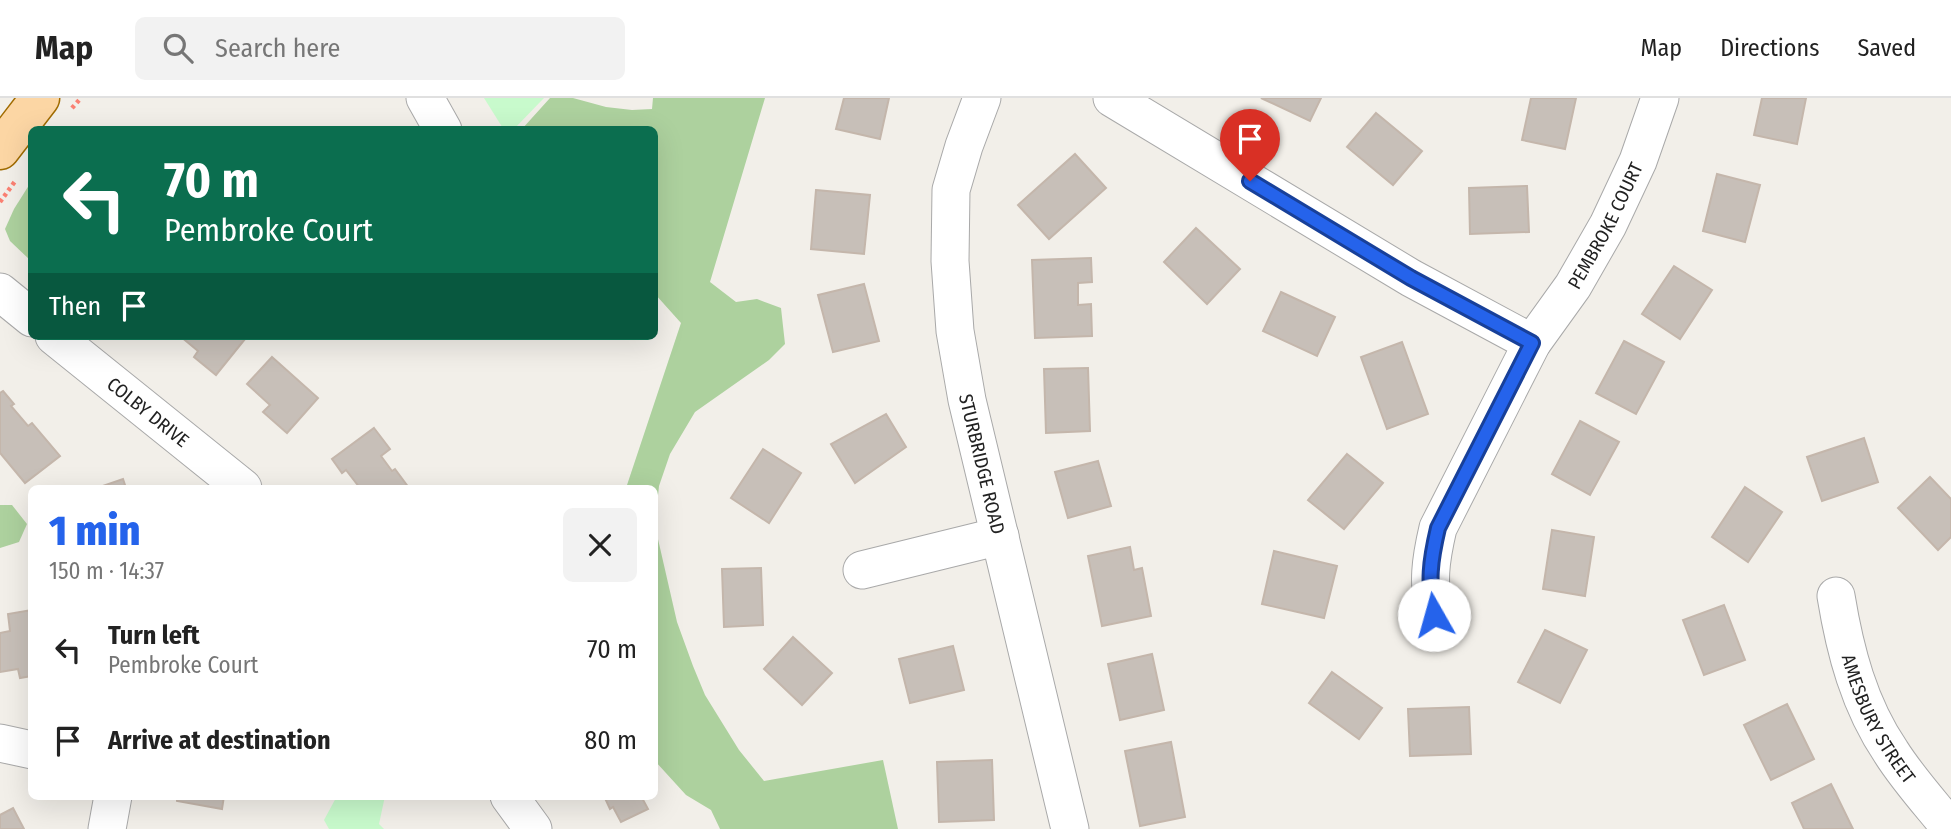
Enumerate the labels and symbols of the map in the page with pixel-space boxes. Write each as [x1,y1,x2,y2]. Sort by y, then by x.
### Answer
pin [1220,109,1280,181]
street label: PEMBROKE COURT [1563,159,1648,293]
street label: COLBY DRIVE [102,372,194,452]
street label: STURBRIDGE ROAD [954,392,1010,536]
position arrow [1397,578,1471,652]
street label: AMESBURY STREET [1837,652,1920,788]

